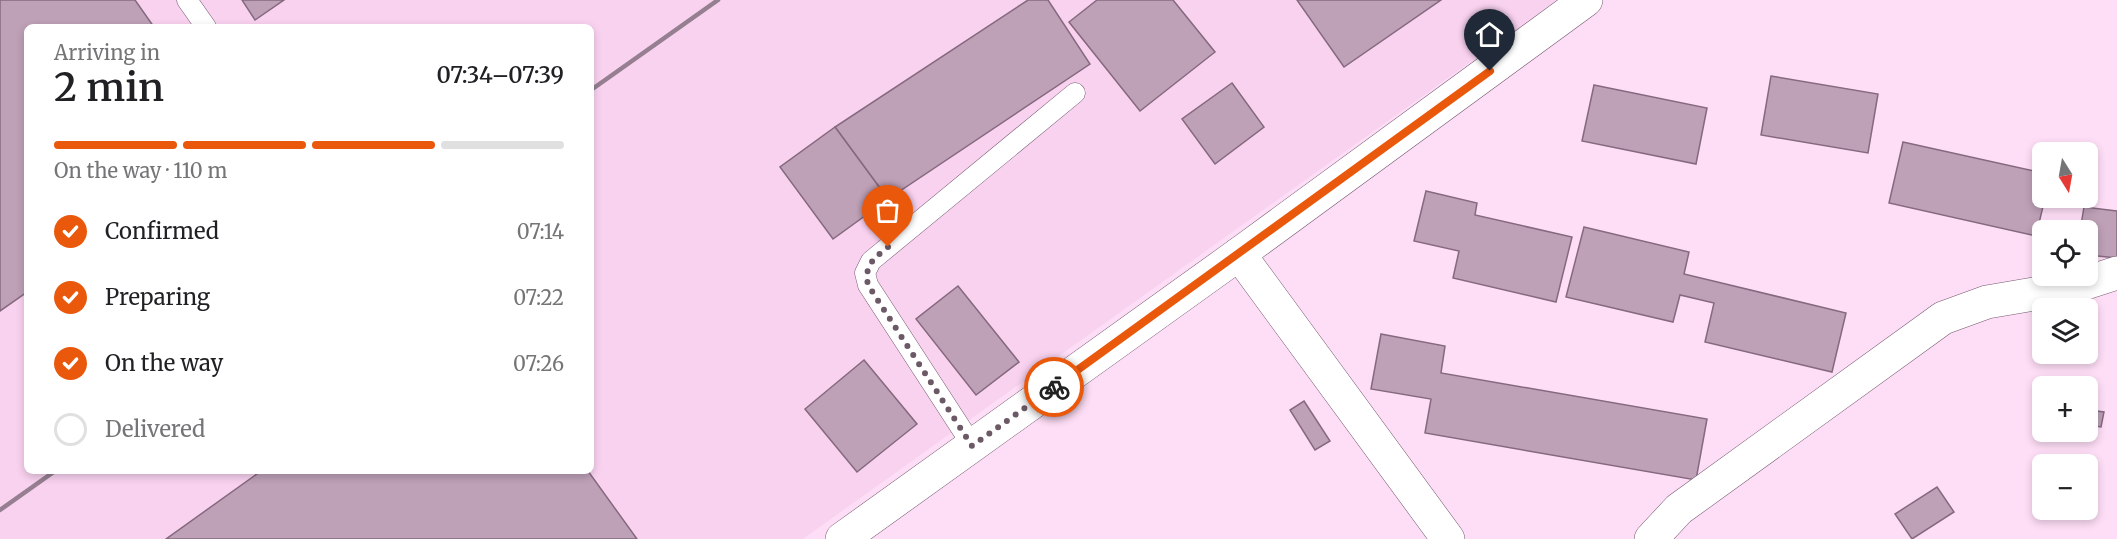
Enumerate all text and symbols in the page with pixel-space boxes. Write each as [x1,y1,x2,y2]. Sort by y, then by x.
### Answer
pin [1464,9,1515,71]
icon: home [1473,18,1506,51]
text: Arriving in [54,40,160,65]
text: 07:34–07:39 [436,61,564,89]
text: 2 min [54,63,164,112]
north arrow [2032,142,2098,208]
map controls [2032,142,2098,520]
text: On the way · 110 m [54,158,227,183]
pin [862,185,913,247]
icon: bag [871,194,904,227]
icon: check [54,215,87,248]
text: Confirmed [105,217,219,245]
text: 07:14 [517,219,564,244]
button: locate [2032,220,2098,286]
icon: check [54,281,87,314]
text: Preparing [105,283,210,311]
text: 07:22 [513,285,564,310]
button: layers [2032,298,2098,364]
icon: check [54,347,87,380]
text: On the way [105,349,223,377]
text: 07:26 [513,351,564,376]
courier [1024,357,1084,417]
icon: bike [1038,371,1071,404]
button: + [2032,376,2098,442]
text: Delivered [105,415,205,443]
button: − [2032,454,2098,520]

